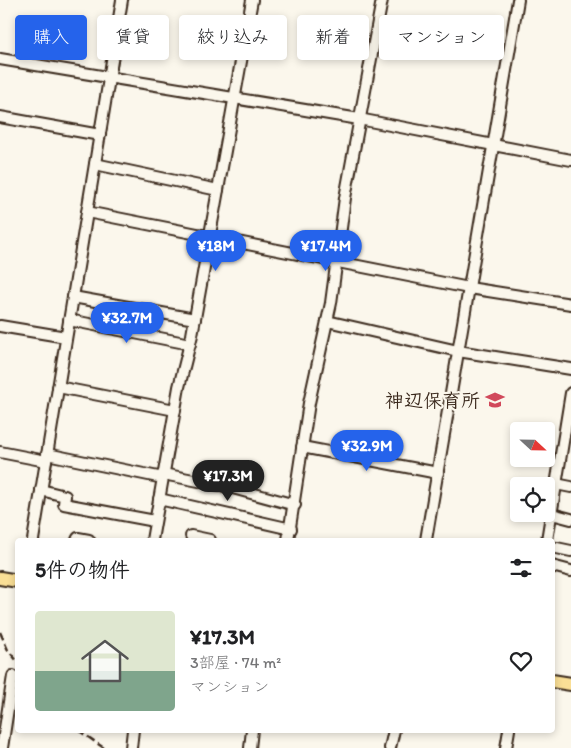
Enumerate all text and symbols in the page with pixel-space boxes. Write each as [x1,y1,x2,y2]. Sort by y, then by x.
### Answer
chip: 購入 [15,15,87,60]
chip: 賃貸 [97,15,169,60]
chip: 絞り込み [179,15,287,60]
chip: 新着 [297,15,369,60]
chip: マンション [379,15,504,60]
pin: ¥18M [186,230,246,272]
pin: ¥17.4M [285,230,367,272]
text: ¥18M [197,236,235,255]
text: ¥17.4M [301,236,351,255]
pin: ¥32.7M [86,302,168,344]
text: ¥32.7M [102,308,152,327]
place label: 神辺保育所 [385,389,480,412]
school or university icon: 神辺保育所 [484,389,506,411]
north arrow [510,422,555,468]
map controls [510,422,555,522]
pin: ¥32.9M [326,430,408,472]
text: ¥32.9M [342,436,392,455]
pin: ¥17.3M [187,460,269,502]
text: ¥17.3M [203,466,253,485]
button: locate [510,477,555,522]
icon: filters [507,554,535,582]
text: 5件の物件 [35,557,130,582]
text: ¥17.3M [190,624,255,649]
icon: home [75,631,135,691]
icon: heart [507,647,535,675]
text: 3部屋 · 74 m² [190,653,281,672]
text: マンション [190,677,269,696]

